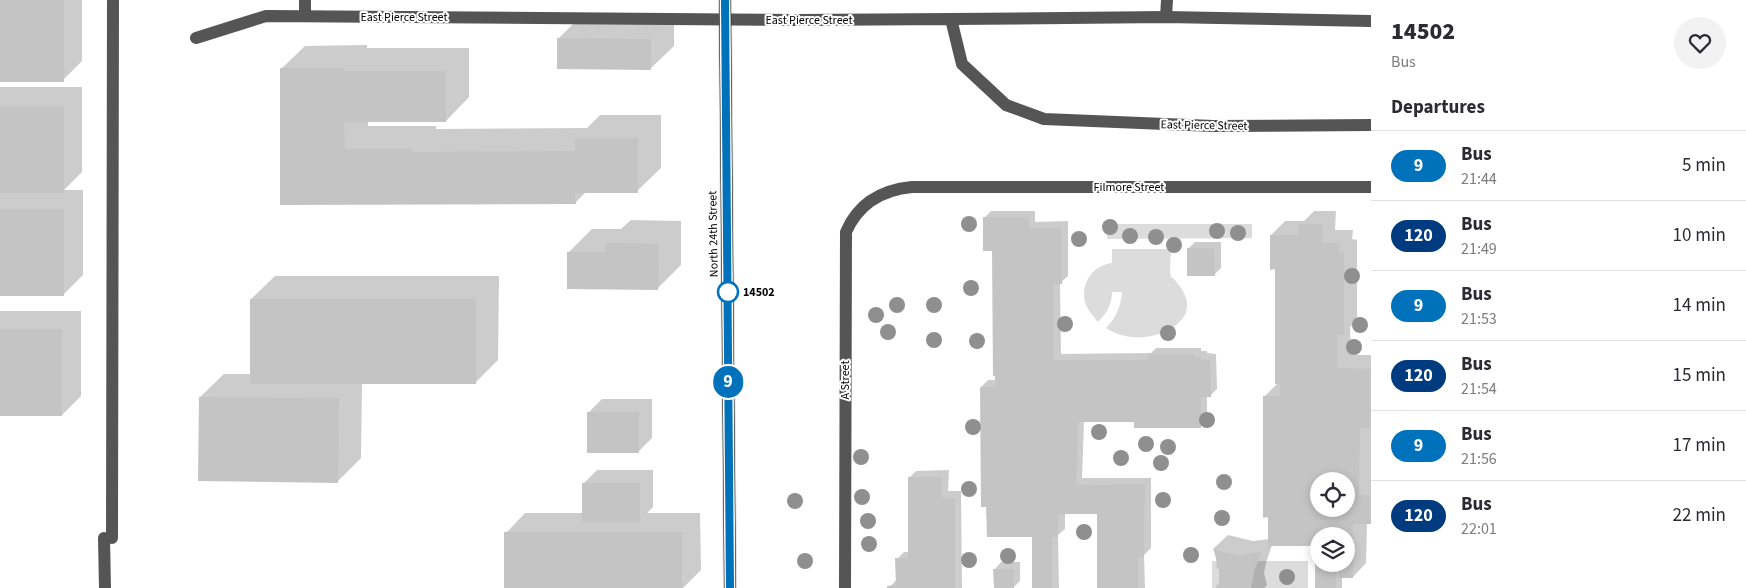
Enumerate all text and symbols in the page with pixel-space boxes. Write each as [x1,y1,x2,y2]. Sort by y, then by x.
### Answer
street label: East Pierce Street [361,9,448,26]
street label: East Pierce Street [766,12,853,29]
text: 14502 [1391,14,1455,49]
button: heart [1674,17,1726,69]
text: Bus [1391,51,1416,73]
text: Departures [1391,94,1485,121]
street label: East Pierce Street [1160,116,1248,135]
text: Bus [1461,141,1492,168]
text: 5 min [1682,152,1726,179]
text: 9 [1414,153,1423,178]
text: 21:44 [1461,168,1497,190]
street label: Filmore Street [1094,179,1164,196]
street label: North 24th Street [704,191,723,277]
text: Bus [1461,211,1492,238]
text: 10 min [1672,222,1726,249]
text: 120 [1404,223,1433,248]
text: 21:49 [1461,238,1497,260]
marker: 14502 [717,281,739,303]
text: Bus [1461,281,1492,308]
place label: 14502 [743,284,775,301]
text: 14 min [1672,292,1726,319]
text: 9 [1414,293,1423,318]
text: 21:53 [1461,308,1497,330]
text: Bus [1461,351,1492,378]
street label: A Street [837,361,854,399]
text: 15 min [1672,362,1726,389]
text: 120 [1404,363,1433,388]
line badge: 9 [712,366,744,398]
text: 9 [723,369,733,394]
text: 21:54 [1461,378,1497,400]
text: Bus [1461,421,1492,448]
text: 17 min [1672,432,1726,459]
text: 9 [1414,433,1423,458]
text: 21:56 [1461,448,1497,470]
map controls [1310,472,1355,572]
button: locate [1310,472,1355,517]
text: Bus [1461,491,1492,518]
text: 22 min [1672,502,1726,529]
text: 120 [1404,503,1433,528]
text: 22:01 [1461,518,1497,540]
button: layers [1310,527,1355,572]

